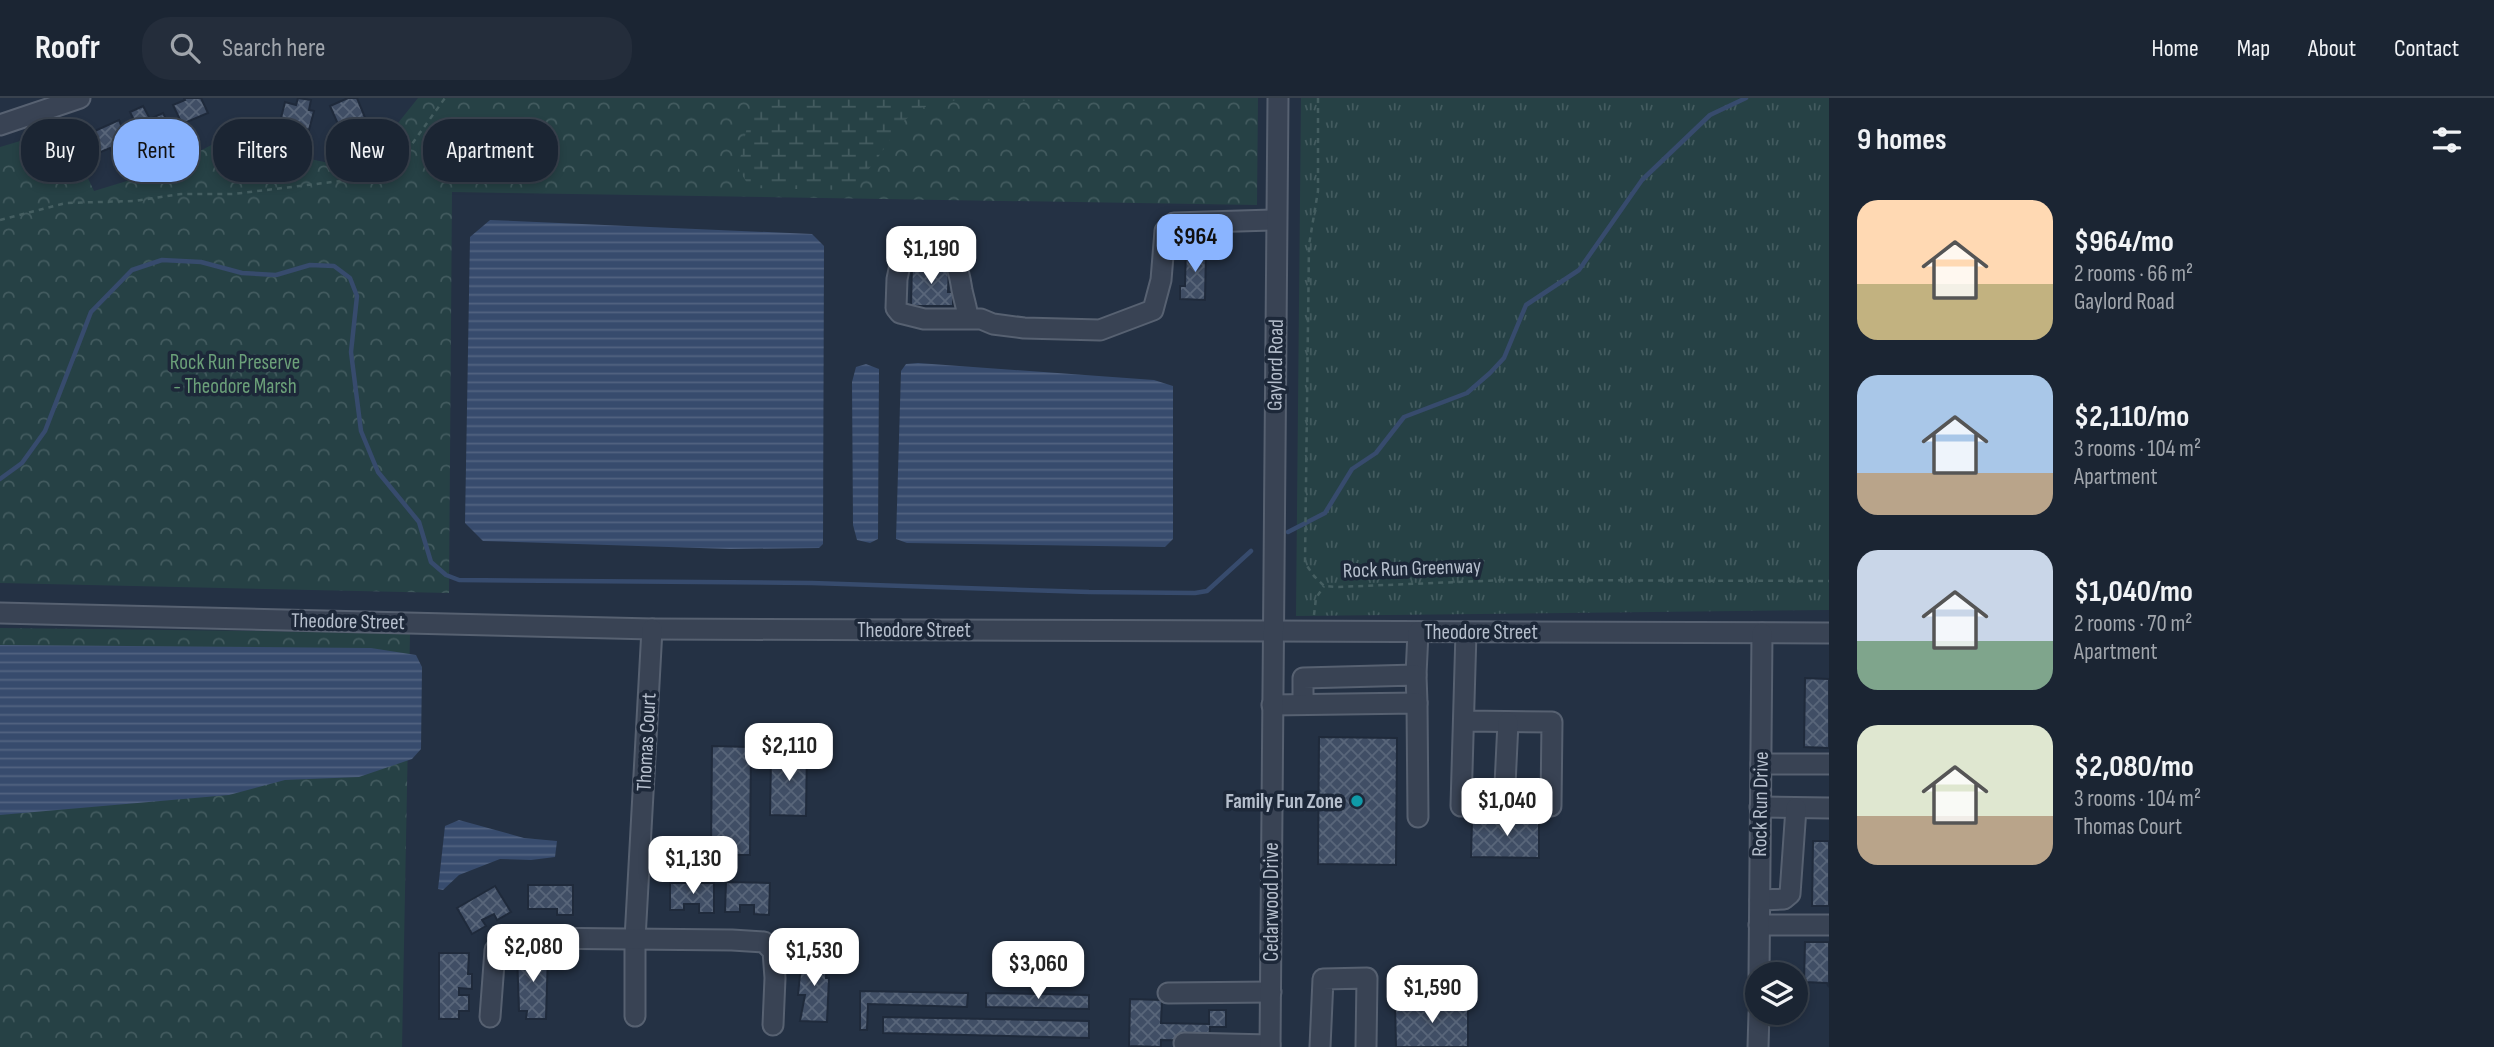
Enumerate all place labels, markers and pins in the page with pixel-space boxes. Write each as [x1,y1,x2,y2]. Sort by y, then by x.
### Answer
pin: $964 [1154,214,1236,274]
pin: $1,190 [874,226,988,286]
pin: $2,110 [732,724,846,783]
pin: $1,040 [1450,778,1564,838]
place label: Family Fun Zone [1225,789,1343,814]
marker: Family Fun Zone [1349,793,1365,809]
pin: $1,130 [636,836,750,896]
pin: $2,080 [476,924,590,984]
pin: $1,530 [757,928,871,988]
pin: $3,060 [981,942,1095,1001]
pin: $1,590 [1375,965,1489,1025]

